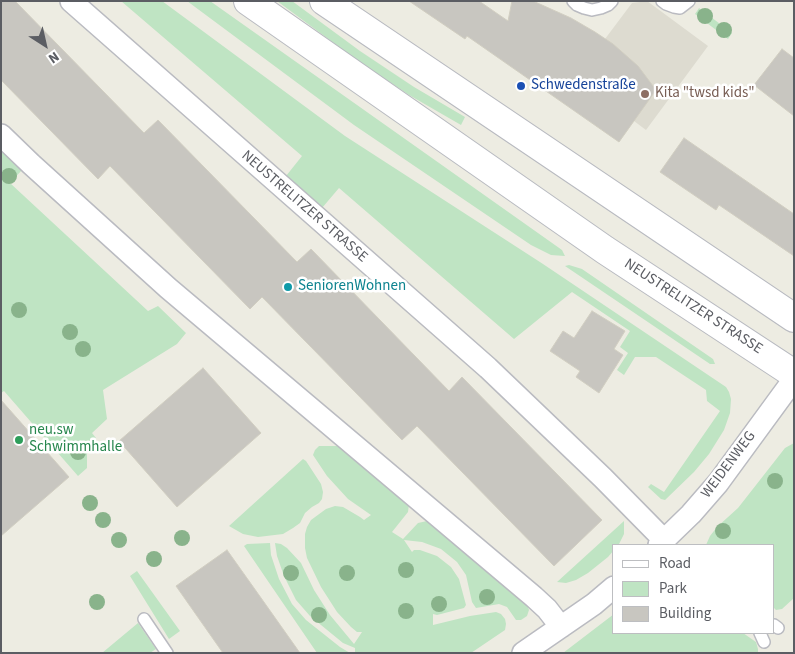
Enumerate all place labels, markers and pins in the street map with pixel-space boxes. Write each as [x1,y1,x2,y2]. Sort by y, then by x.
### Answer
place label: Schwedenstraße [531,77,636,95]
marker: Schwedenstraße [515,80,527,92]
place label: Kita "twsd kids" [655,85,755,103]
marker: Kita "twsd kids" [639,88,651,100]
place label: SeniorenWohnen [298,278,406,296]
marker: SeniorenWohnen [282,281,294,293]
place label: neu.sw Schwimmhalle [29,422,122,457]
marker: neu.sw Schwimmhalle [13,434,25,446]

